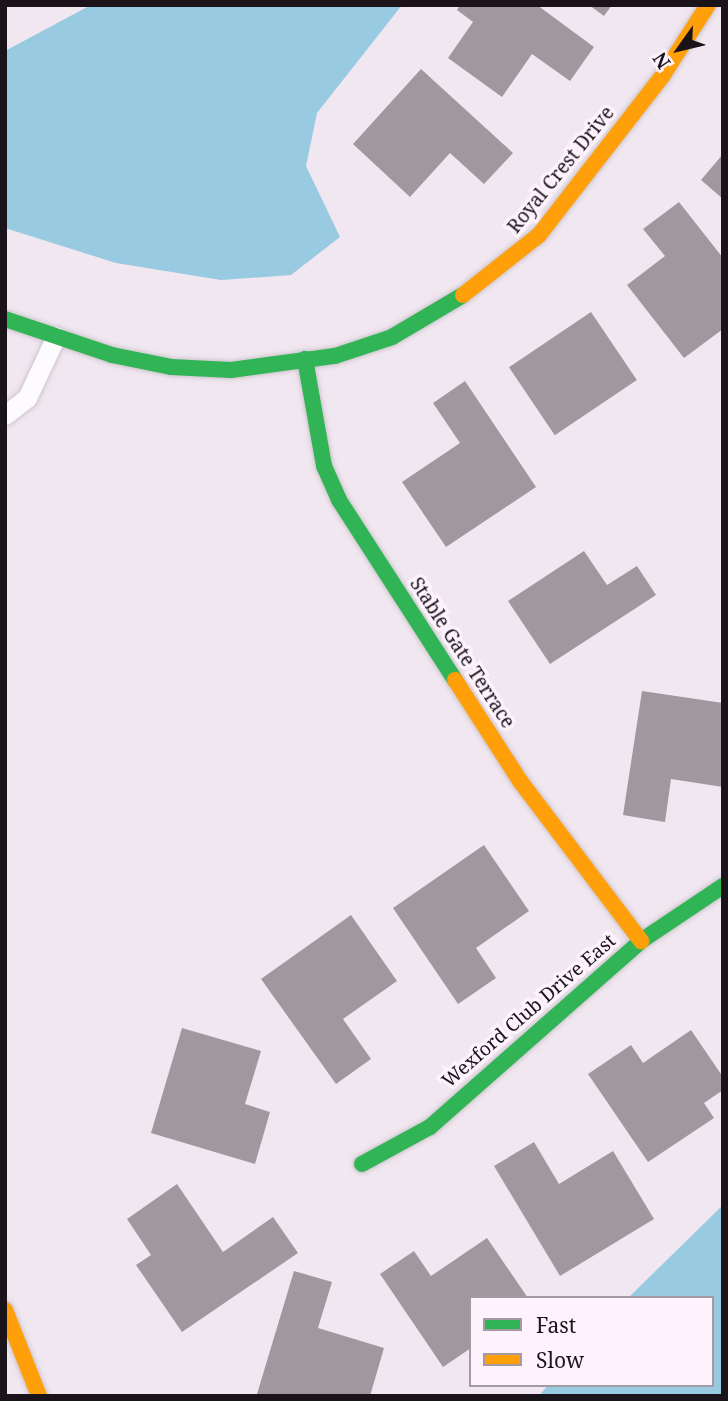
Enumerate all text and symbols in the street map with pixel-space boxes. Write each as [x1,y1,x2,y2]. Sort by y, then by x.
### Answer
north arrow [644,14,714,84]
text: N [647,47,677,74]
street label: Royal Crest Drive [503,102,619,238]
street label: Stable Gate Terrace [405,573,519,733]
street label: Wexford Club Drive East [438,929,620,1093]
legend [469,1296,714,1387]
text: Fast [536,1311,576,1339]
text: Slow [536,1346,584,1374]

